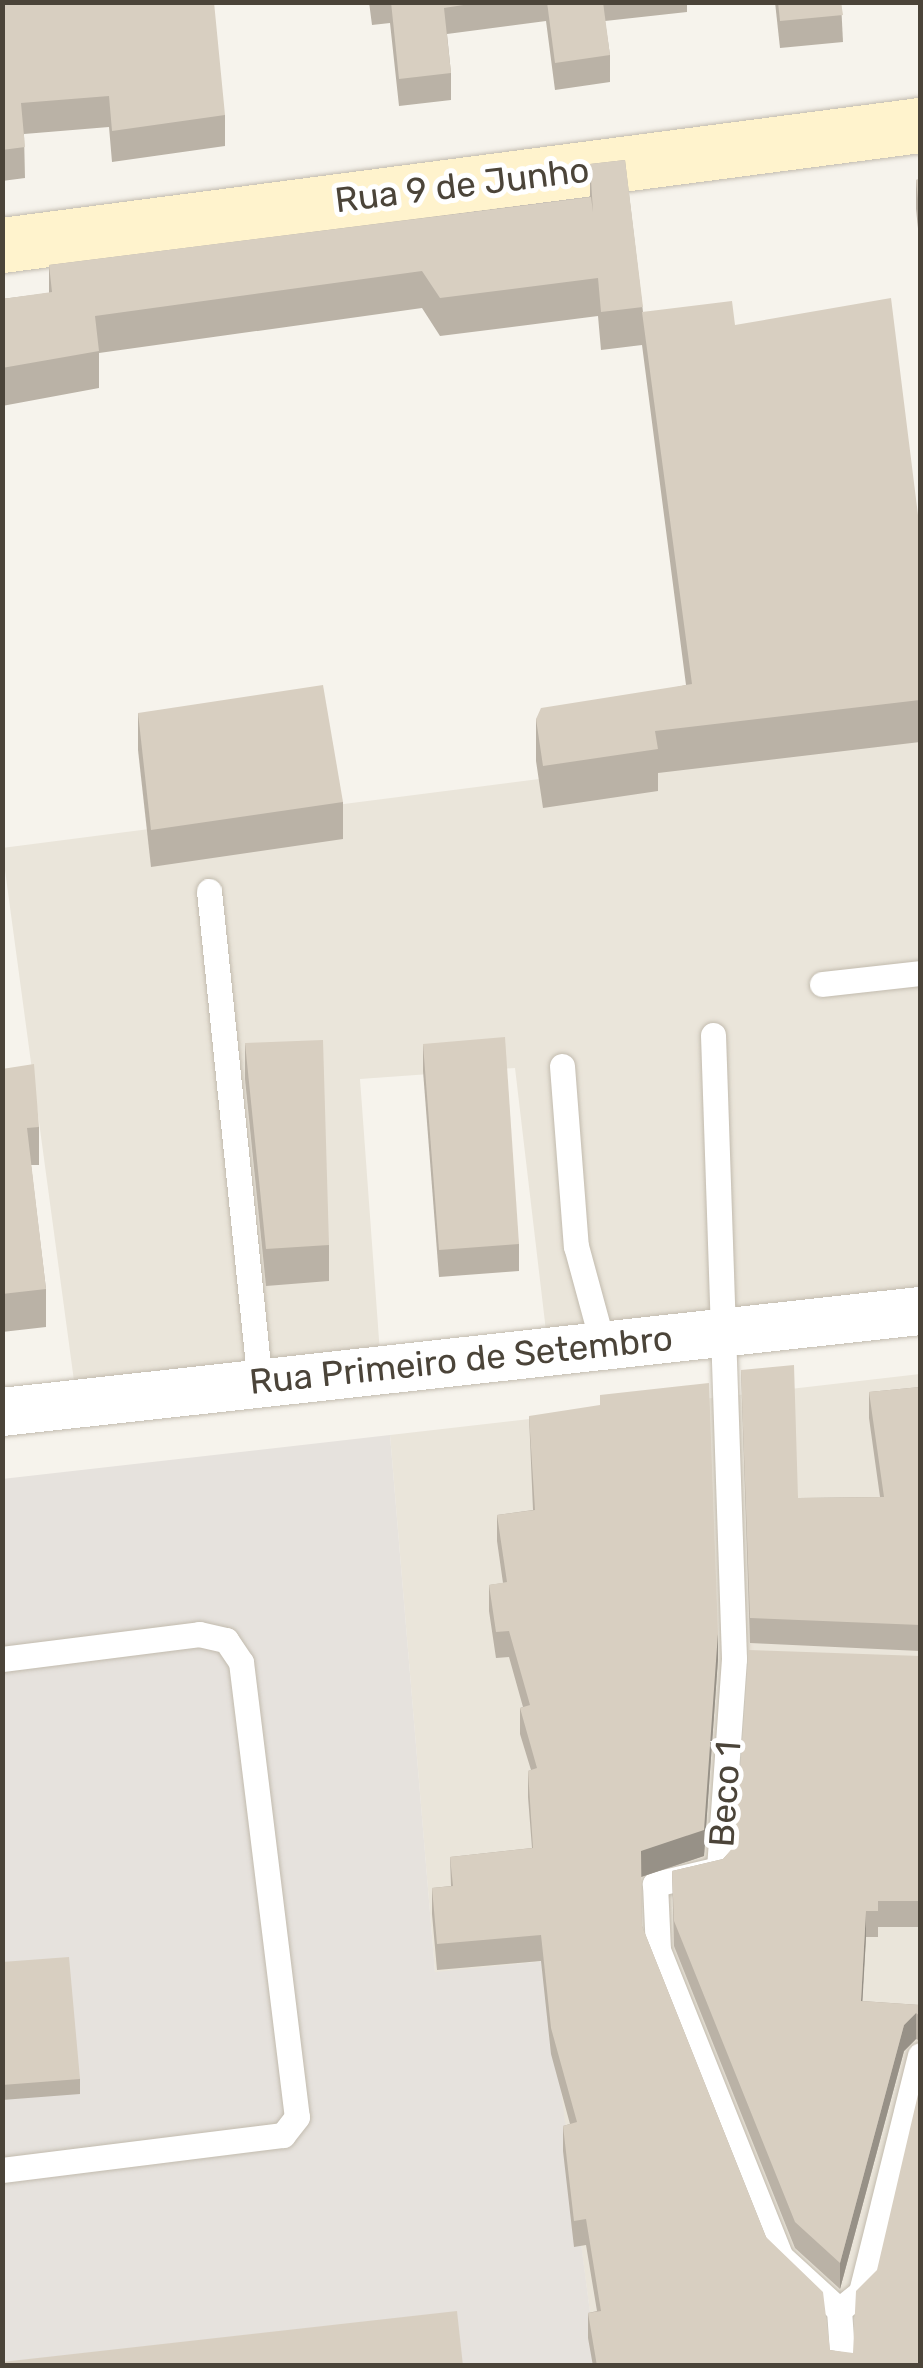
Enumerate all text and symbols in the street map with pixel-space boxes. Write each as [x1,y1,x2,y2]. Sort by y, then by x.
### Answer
street label: Rua 9 de Junho [332,149,592,221]
street label: Rua Primeiro de Setembro [247,1317,675,1403]
street label: Beco 1 [700,1740,750,1848]

